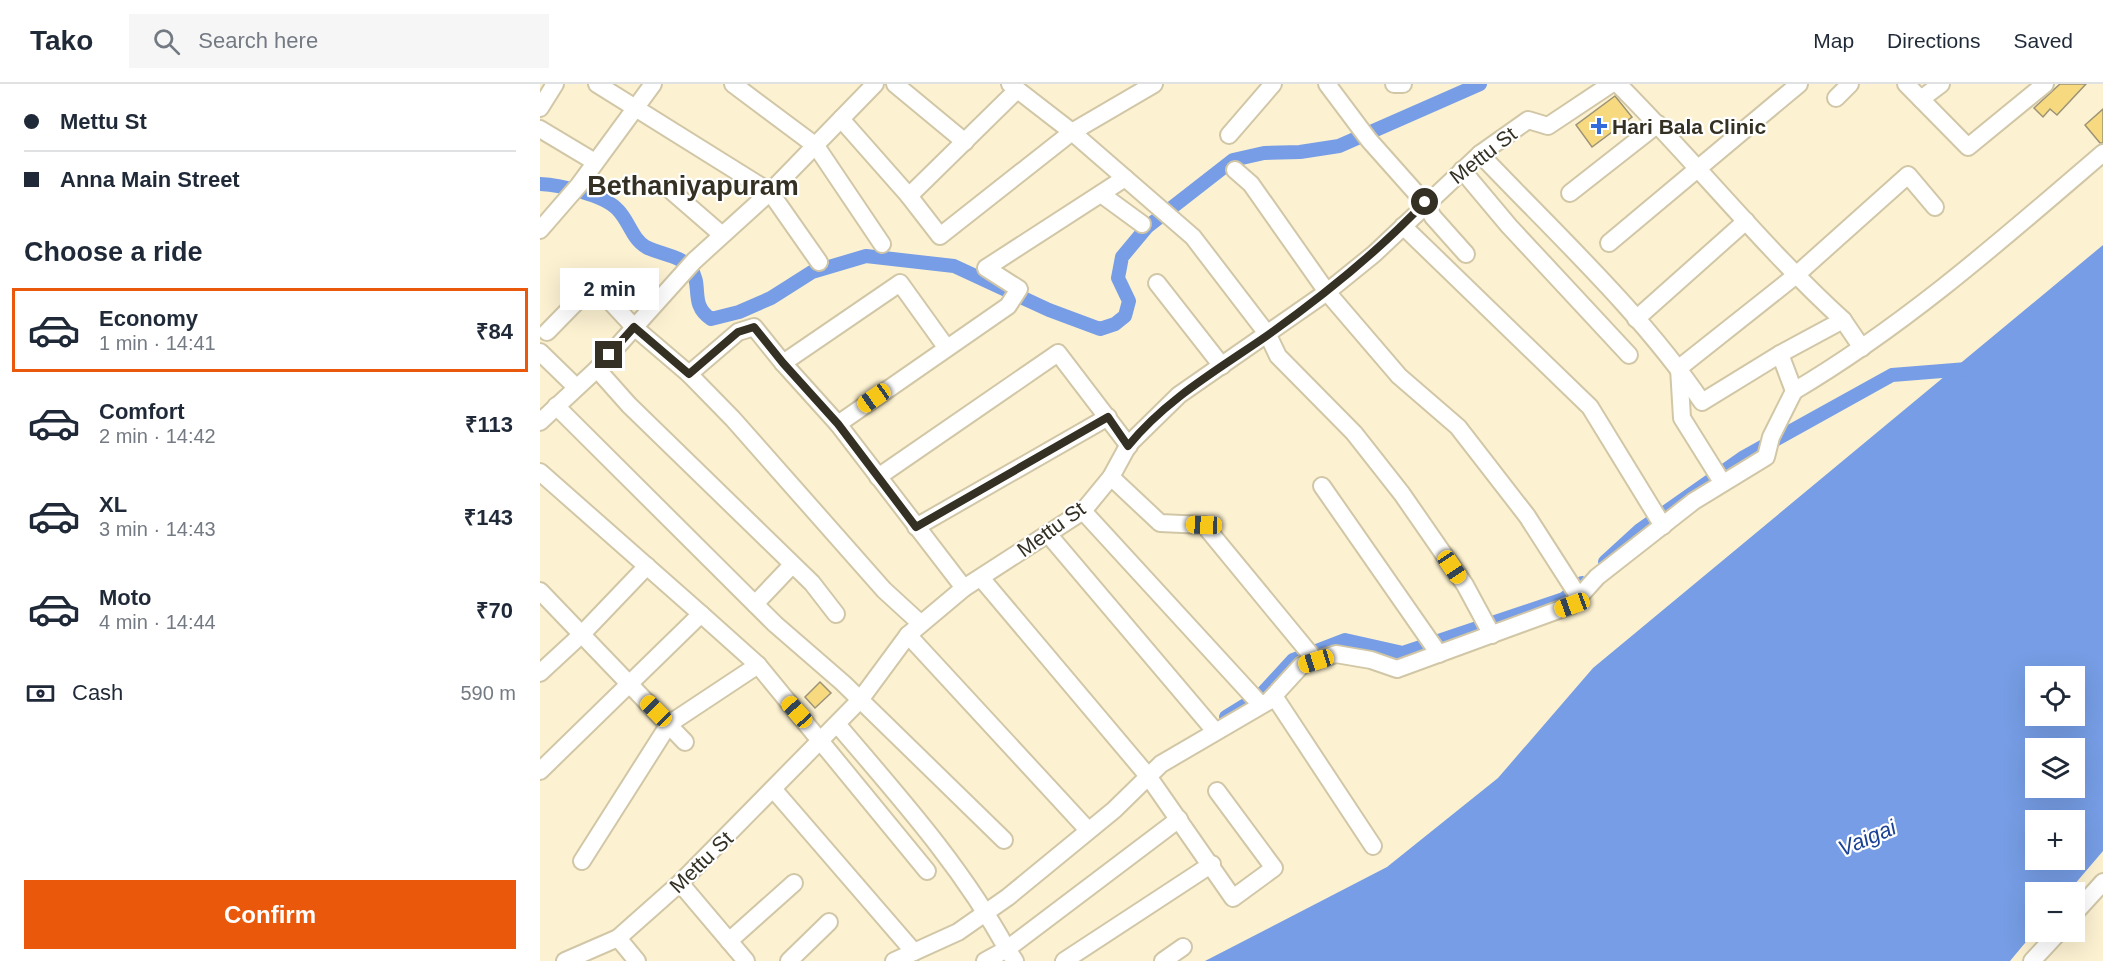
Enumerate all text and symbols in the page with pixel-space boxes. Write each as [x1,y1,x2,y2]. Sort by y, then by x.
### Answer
search box [129,14,549,68]
text: Tako [30,25,93,56]
icon: search [150,25,183,58]
text: Search here [198,28,318,53]
text: Map [1813,29,1854,52]
text: Directions [1887,29,1980,52]
text: Saved [2013,29,2073,52]
text: Mettu St [60,109,147,134]
place label: Hari Bala Clinic [1612,115,1766,138]
marker: Hari Bala Clinic [1590,117,1608,135]
street label: Mettu St [1445,122,1521,188]
text: Anna Main Street [60,167,240,192]
district label: Bethaniyapuram [587,171,799,201]
route start [1411,188,1438,215]
text: Choose a ride [24,237,203,267]
callout: 2 min [560,268,658,310]
text: 2 min [583,278,636,300]
icon: car [27,303,81,357]
text: Economy [99,306,198,331]
text: ₹84 [476,319,513,344]
text: 1 min · 14:41 [99,332,216,354]
route end [595,341,622,368]
car [854,380,894,416]
icon: car [27,396,81,450]
text: Comfort [99,399,185,424]
text: ₹113 [465,412,513,437]
text: 2 min · 14:42 [99,425,216,447]
icon: car [27,489,81,543]
text: XL [99,492,127,517]
street label: Mettu St [1013,497,1090,561]
text: ₹143 [464,505,513,530]
car [1186,515,1222,535]
text: 3 min · 14:43 [99,518,216,540]
car [1434,547,1470,587]
icon: car [27,582,81,636]
text: Moto [99,585,152,610]
car [1552,590,1592,620]
text: ₹70 [476,598,513,623]
text: 4 min · 14:44 [99,611,216,633]
car [1296,647,1336,675]
map controls [2025,666,2085,942]
button: locate [2025,666,2085,726]
icon: cash [24,677,57,710]
text: Cash [72,680,123,705]
text: 590 m [460,682,516,704]
car [637,692,675,730]
car [778,693,816,731]
button: layers [2025,738,2085,798]
button: + [2025,810,2085,870]
water label: Vaigai [1834,814,1901,861]
street label: Mettu St [665,826,737,897]
button: Confirm [24,880,516,949]
button: − [2025,882,2085,942]

